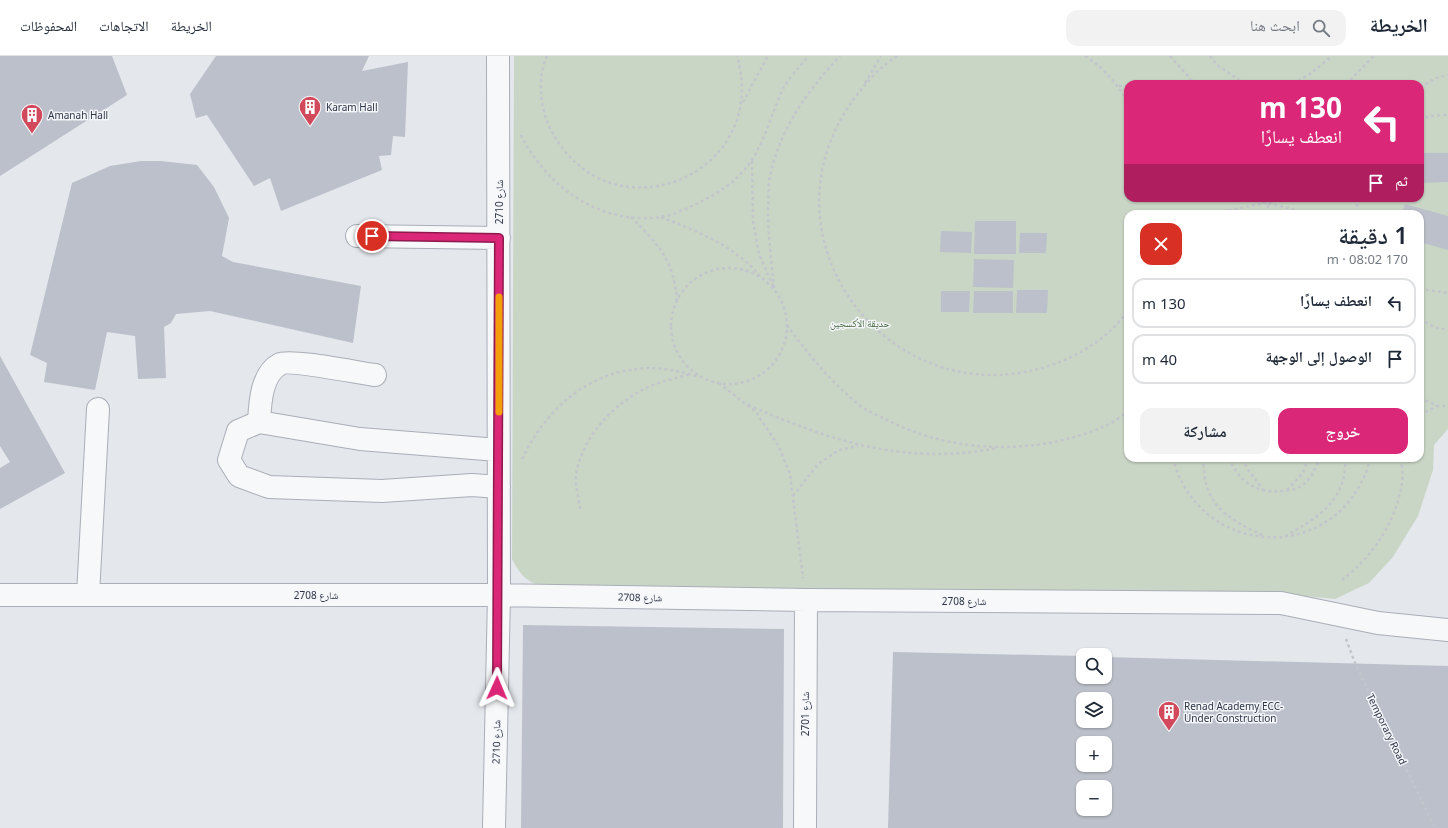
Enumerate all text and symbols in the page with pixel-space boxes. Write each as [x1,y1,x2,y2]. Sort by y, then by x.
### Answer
search box [1066,10,1346,46]
text: الخريطة [1370,12,1428,38]
text: ابحث هنا [1250,15,1300,35]
text: المحفوظات [20,16,77,35]
text: الاتجاهات [99,16,149,35]
text: الخريطة [171,16,212,35]
icon: search [1310,17,1332,39]
text: 130 m [1259,88,1342,126]
building icon: Karam Hall [297,94,323,127]
icon: left [1356,96,1408,148]
place label: Karam Hall [326,100,377,114]
building icon: Amanah Hall [19,102,45,135]
place label: Amanah Hall [48,108,108,122]
text: انعطف يسارًا [1261,124,1342,148]
text: ثم [1395,170,1408,190]
icon: arrive [1365,172,1387,194]
street label: شارع 2710 [492,179,506,224]
text: 1 دقيقة [1338,218,1408,251]
pin [355,219,389,253]
button: close [1140,223,1182,265]
icon: arrive [361,225,383,247]
text: 170 m · 08:02 [1327,250,1408,268]
text: انعطف يسارًا [1300,290,1372,310]
icon: left [1384,292,1406,314]
text: 130 m [1142,293,1186,313]
park label: حديقة الأكسجين [830,316,891,330]
text: الوصول إلى الوجهة [1266,346,1372,366]
icon: arrive [1384,348,1406,370]
text: 40 m [1142,349,1177,369]
button: مشاركة [1140,408,1270,454]
button: خروج [1278,408,1408,454]
street label: شارع 2708 [294,588,339,602]
street label: شارع 2708 [618,590,663,604]
street label: شارع 2708 [942,594,987,608]
map controls [1076,648,1112,816]
button: search [1076,648,1112,684]
position arrow [476,667,518,709]
street label: شارع 2701 [798,691,812,736]
street label: Temporary Road [1364,691,1410,767]
button: layers [1076,692,1112,728]
building icon: Renad Academy ECC- Under Construction [1156,699,1182,732]
place label: Renad Academy ECC- Under Construction [1184,699,1283,725]
street label: شارع 2710 [489,719,503,764]
button: + [1076,736,1112,772]
button: − [1076,780,1112,816]

